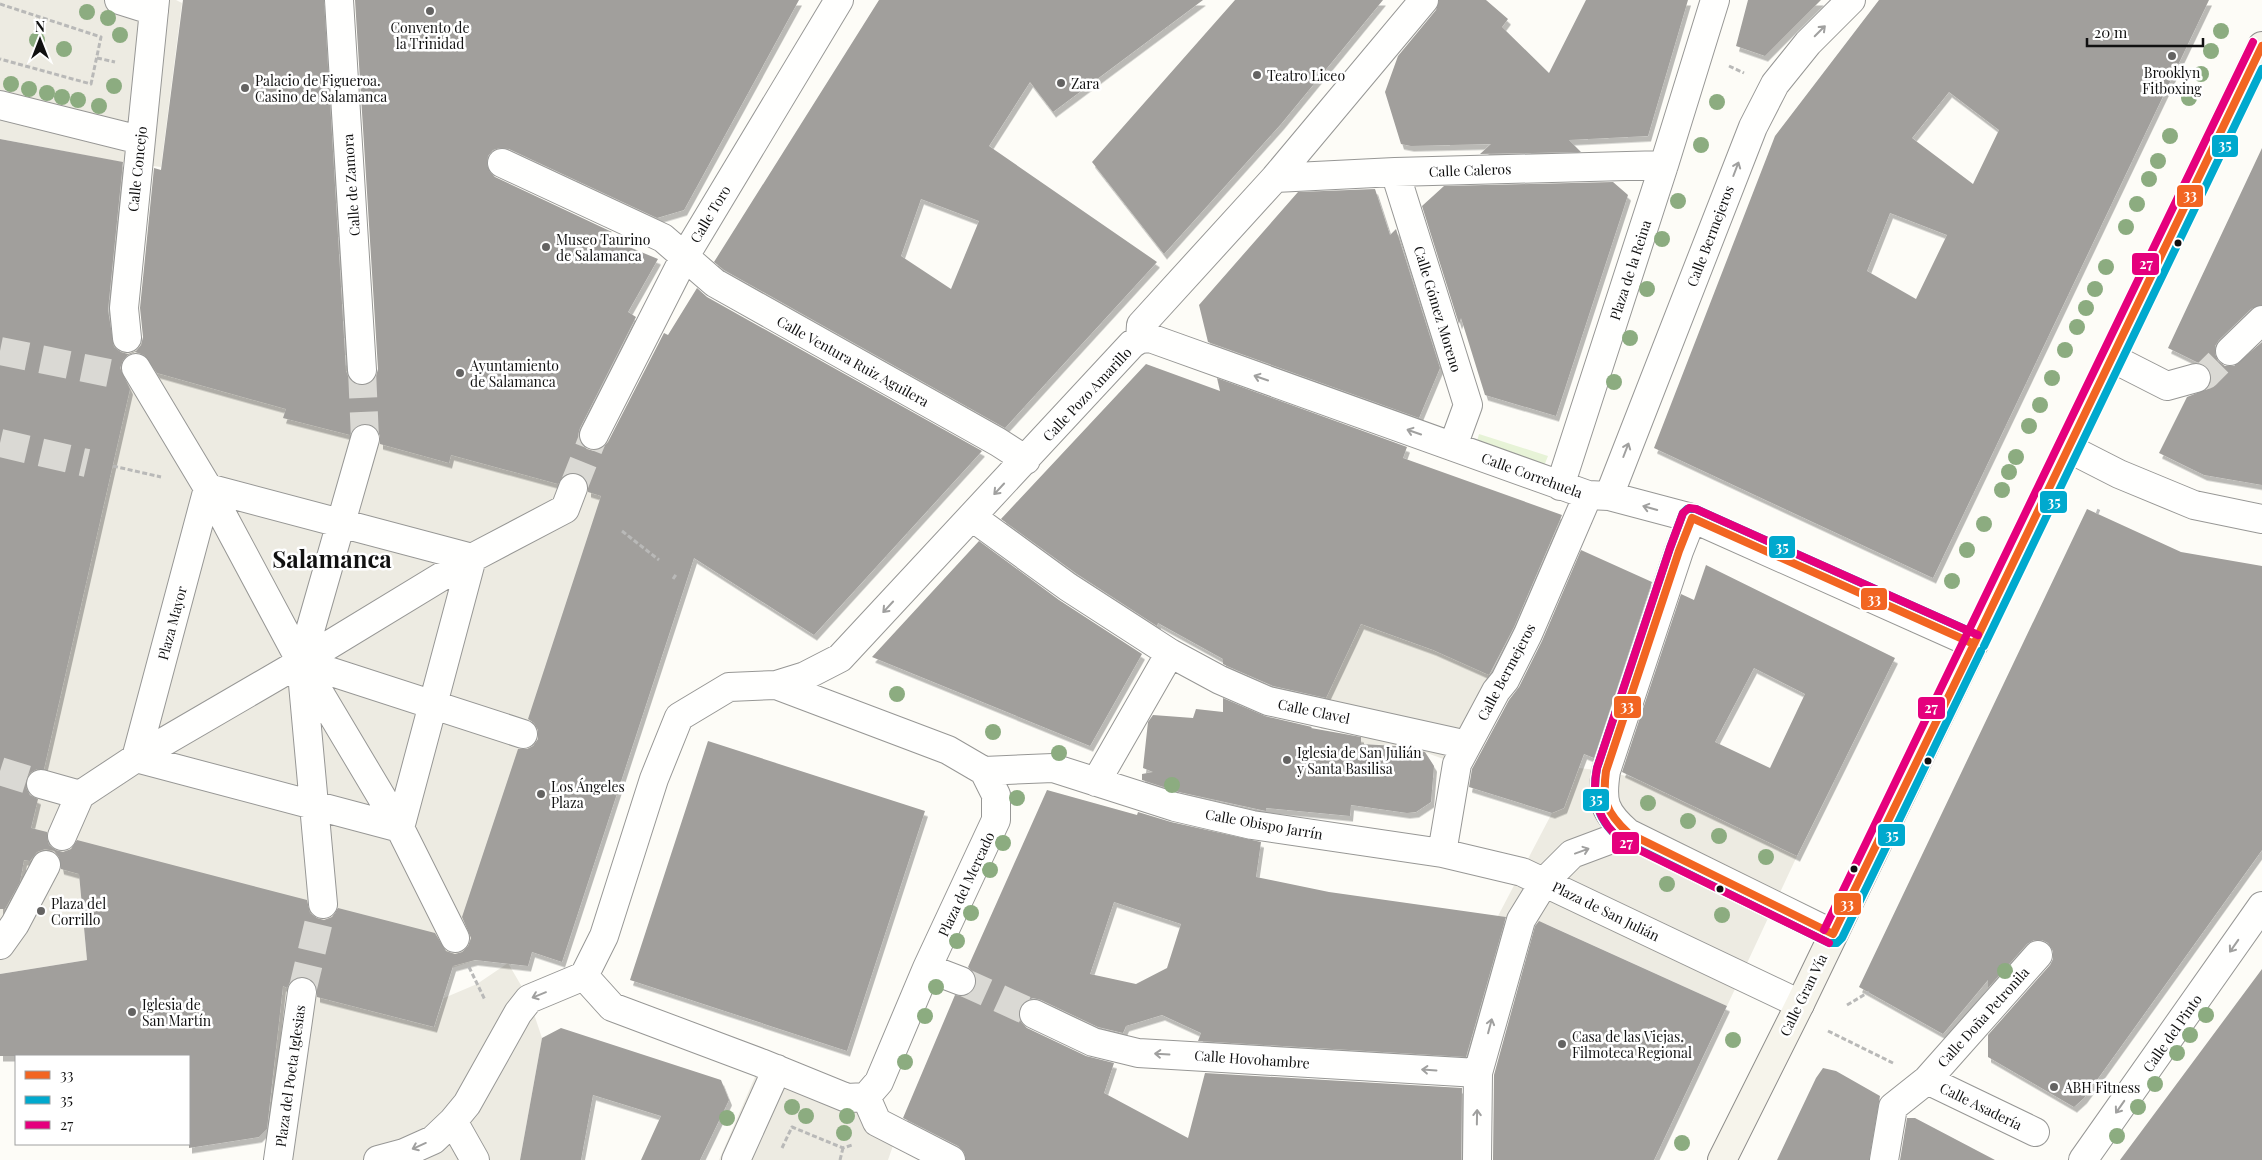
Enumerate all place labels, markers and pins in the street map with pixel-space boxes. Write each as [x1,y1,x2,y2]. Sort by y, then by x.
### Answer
marker: Convento de la Trinidad [424,5,436,17]
place label: Convento de la Trinidad [390,18,470,53]
marker: Brooklyn Fitboxing [2166,50,2178,62]
place label: Brooklyn Fitboxing [2142,63,2202,98]
place label: Teatro Liceo [1267,66,1345,85]
marker: Teatro Liceo [1251,69,1263,81]
place label: Palacio de Figueroa. Casino de Salamanca [255,71,387,106]
place label: Zara [1071,74,1100,93]
marker: Zara [1055,77,1067,89]
marker: Palacio de Figueroa. Casino de Salamanca [239,82,251,94]
place label: Museo Taurino de Salamanca [556,230,651,265]
unlabelled marker [2173,238,2183,248]
marker: Museo Taurino de Salamanca [540,241,552,253]
place label: Ayuntamiento de Salamanca [469,356,559,391]
marker: Ayuntamiento de Salamanca [454,367,466,379]
place label: Iglesia de San Julián y Santa Basilisa [1296,743,1422,778]
marker: Iglesia de San Julián y Santa Basilisa [1281,754,1293,766]
unlabelled marker [1923,756,1933,766]
place label: Los Ángeles Plaza [551,777,625,812]
marker: Los Ángeles Plaza [535,788,547,800]
unlabelled marker [1849,864,1859,874]
unlabelled marker [1715,884,1725,894]
place label: Plaza del Corrillo [51,894,106,929]
marker: Plaza del Corrillo [35,905,47,917]
place label: Iglesia de San Martín [142,995,212,1030]
marker: Iglesia de San Martín [126,1006,138,1018]
place label: Casa de las Viejas. Filmoteca Regional [1572,1027,1692,1062]
marker: Casa de las Viejas. Filmoteca Regional [1556,1038,1568,1050]
place label: ABH Fitness [2063,1078,2140,1097]
marker: ABH Fitness [2048,1081,2060,1093]

